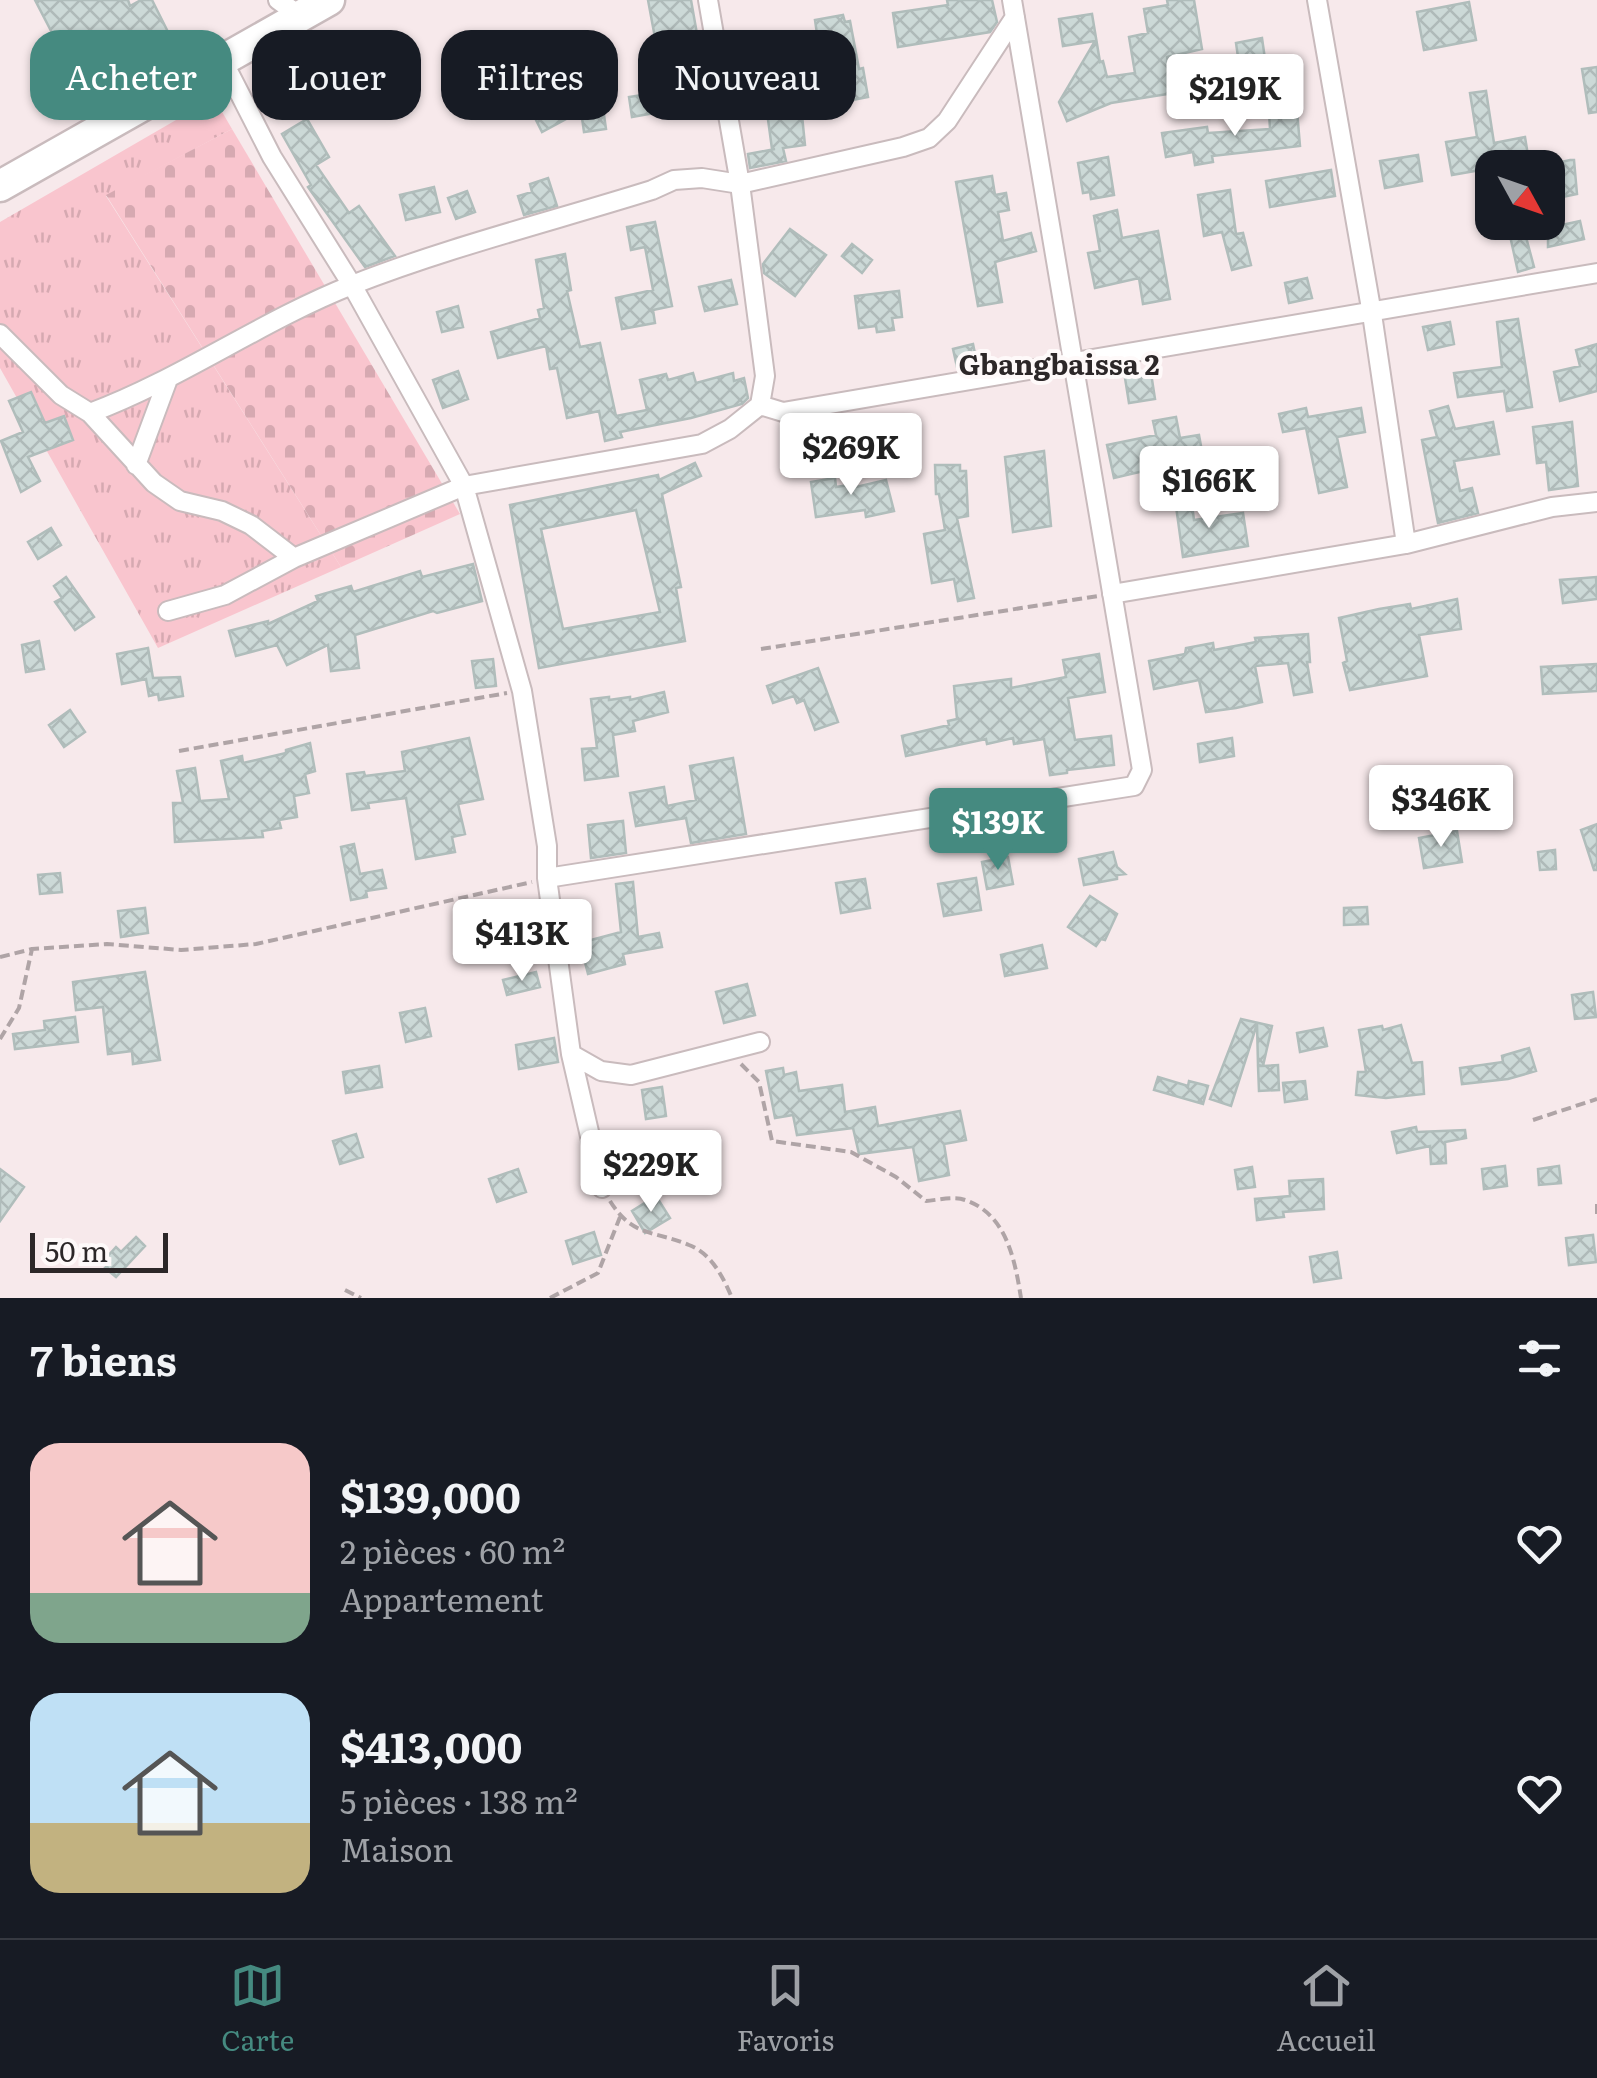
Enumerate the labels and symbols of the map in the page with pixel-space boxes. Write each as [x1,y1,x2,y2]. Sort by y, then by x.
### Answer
pin: $219K [1165,54,1305,139]
north arrow [1475,150,1565,240]
district label: Gbangbaissa 2 [959,342,1160,384]
pin: $269K [781,413,921,498]
pin: $166K [1139,446,1279,531]
pin: $346K [1371,765,1511,850]
pin: $139K [928,788,1068,873]
pin: $413K [452,899,592,984]
pin: $229K [581,1130,721,1215]
scale bar [30,1228,168,1272]

